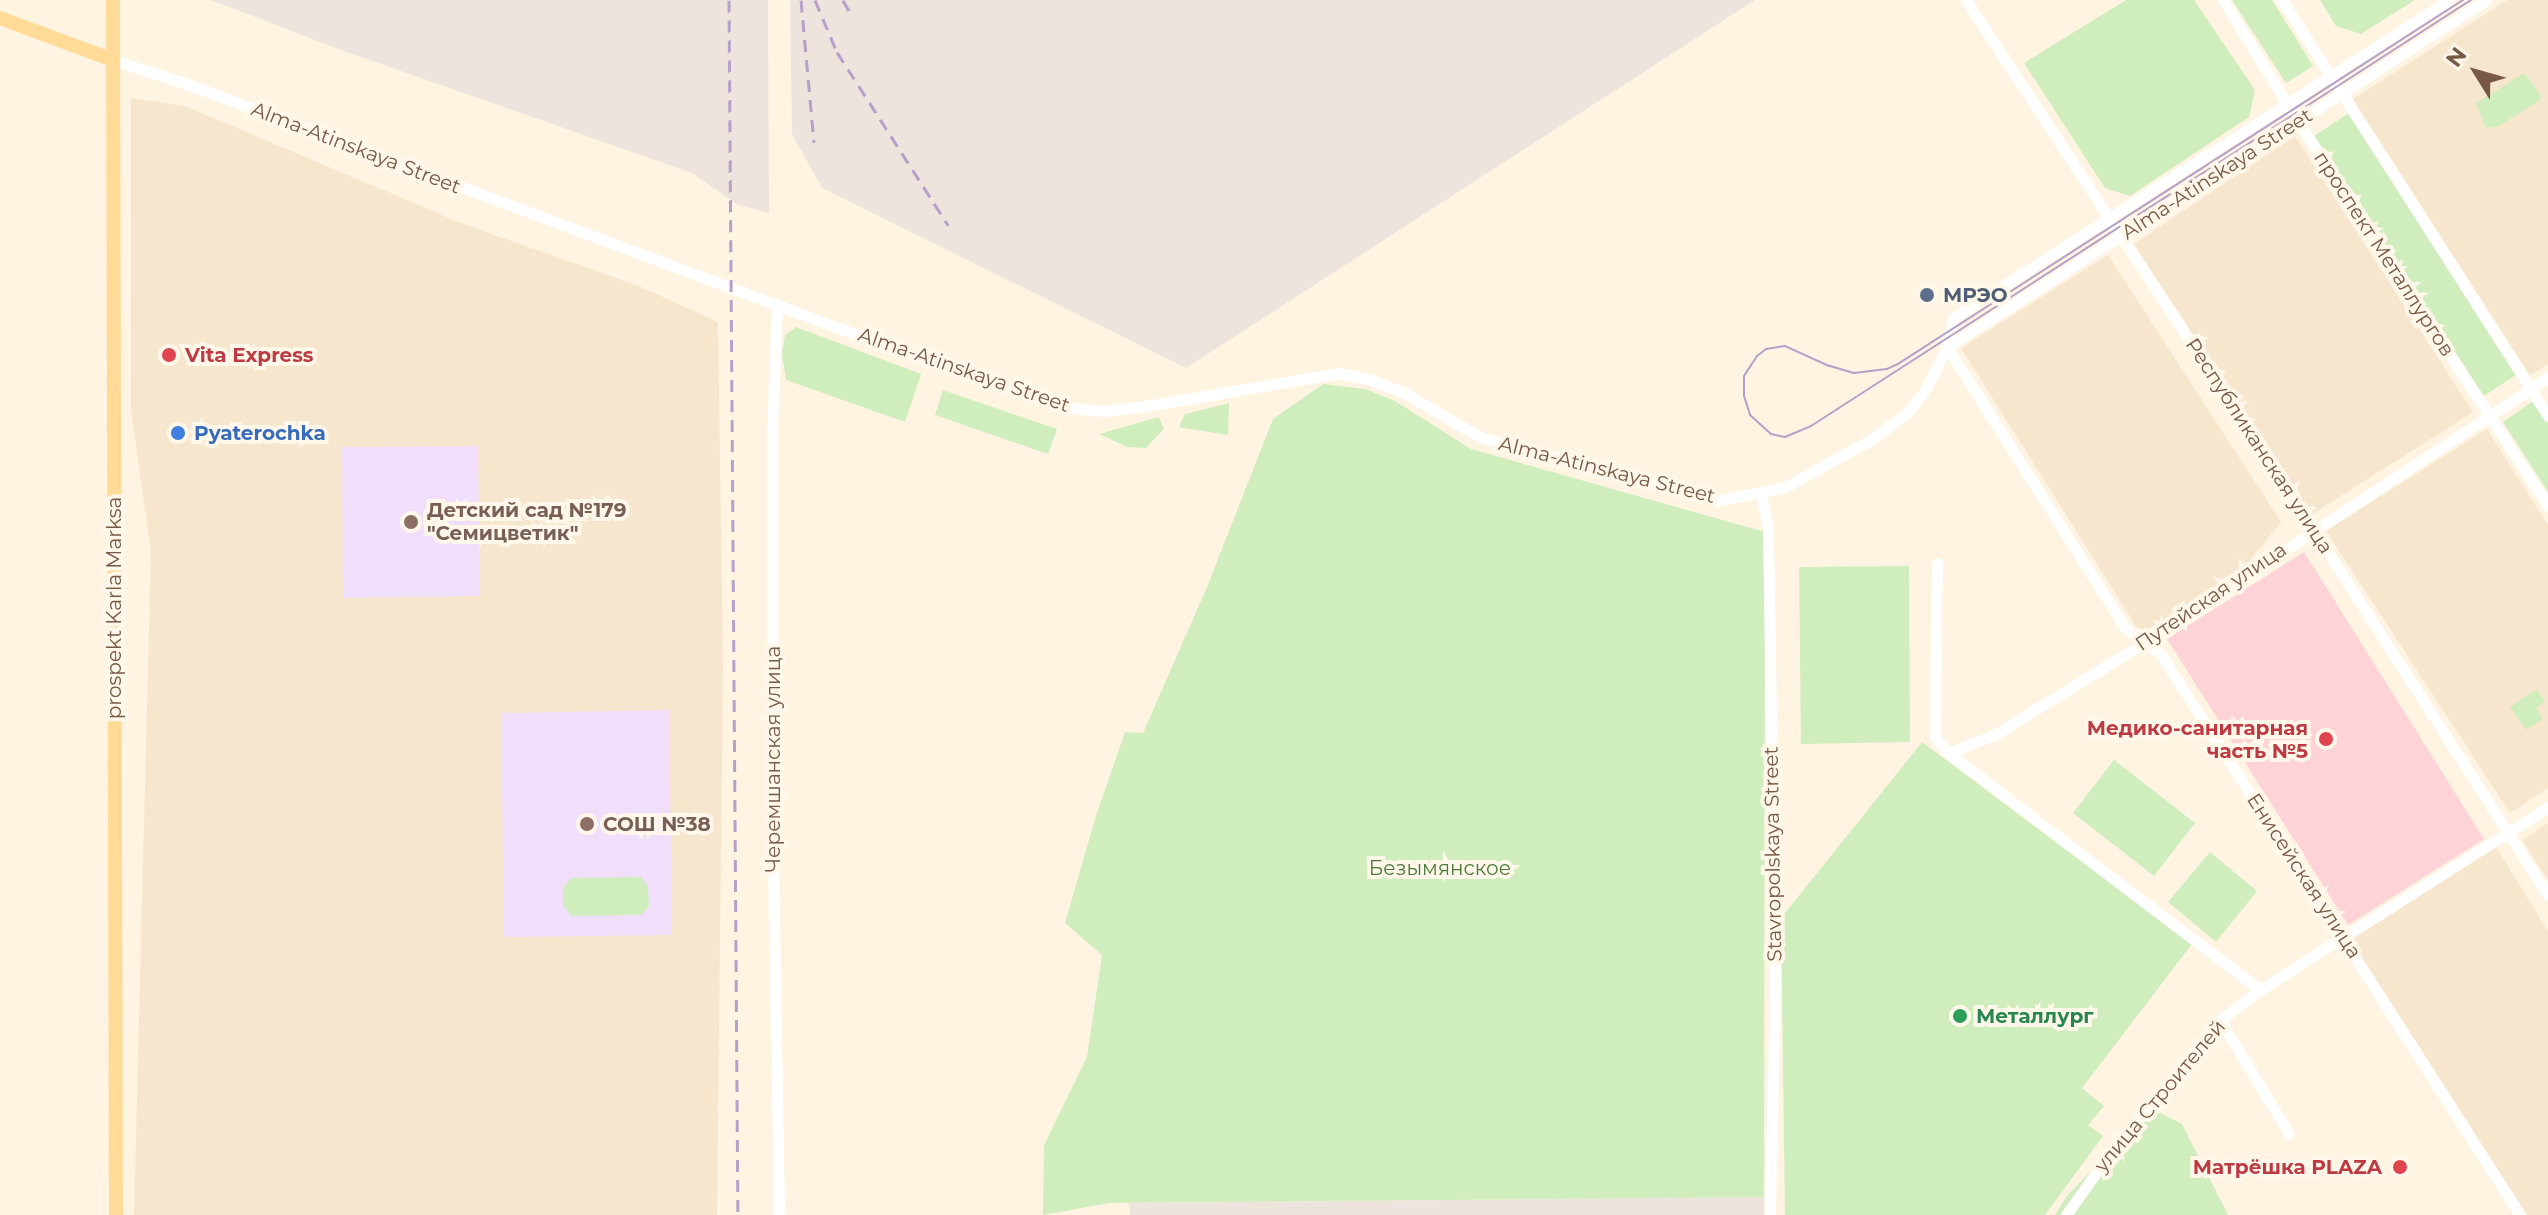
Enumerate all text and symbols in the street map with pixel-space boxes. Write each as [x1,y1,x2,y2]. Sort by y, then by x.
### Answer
north arrow [2436,32,2516,112]
text: N [2440,42,2473,72]
street label: Alma-Atinskaya Street [248,97,464,199]
street label: Alma-Atinskaya Street [2117,103,2317,245]
street label: проспект Металлургов [2309,147,2459,361]
place label: МРЭО [1943,283,2008,307]
marker: МРЭО [1918,286,1936,304]
street label: Alma-Atinskaya Street [855,322,1073,418]
street label: Республиканская улица [2180,334,2338,558]
place label: Vita Express [185,343,313,367]
marker: Vita Express [160,346,178,364]
place label: Pyaterochka [194,421,326,445]
marker: Pyaterochka [169,424,187,442]
street label: Alma-Atinskaya Street [1496,431,1718,509]
street label: prospekt Karla Marksa [102,497,126,719]
place label: Детский сад №179 "Семицветик" [427,498,626,545]
marker: Детский сад №179 "Семицветик" [402,513,420,531]
street label: Путейская улица [2131,538,2291,656]
street label: Черемшанская улица [761,646,785,872]
place label: Медико-санитарная часть №5 [2087,716,2308,763]
marker: Медико-санитарная часть №5 [2315,728,2337,750]
street label: Stavropolskaya Street [1759,746,1787,962]
street label: Енисейская улица [2242,789,2366,963]
place label: СОШ №38 [603,812,711,836]
marker: СОШ №38 [578,815,596,833]
park label: Безымянское [1369,856,1511,880]
place label: Металлург [1976,1004,2094,1028]
marker: Металлург [1951,1007,1969,1025]
street label: улица Строителей [2089,1015,2231,1177]
place label: Матрёшка PLAZA [2193,1155,2382,1179]
marker: Матрёшка PLAZA [2389,1156,2411,1178]

